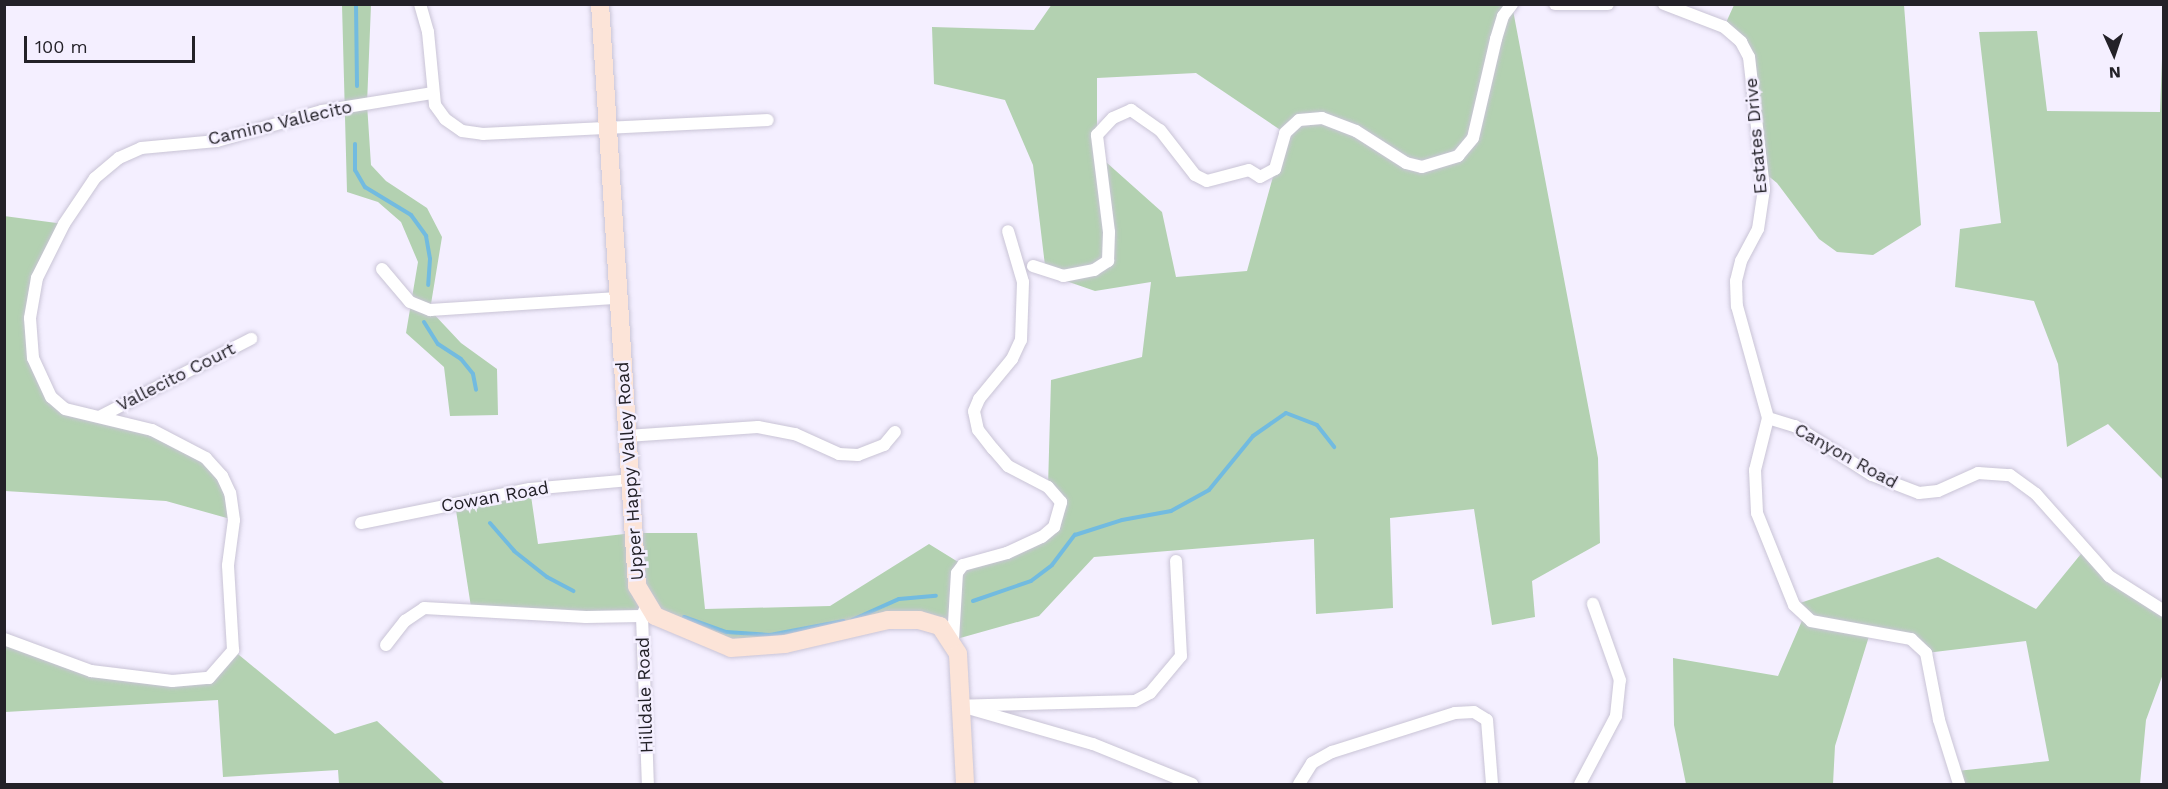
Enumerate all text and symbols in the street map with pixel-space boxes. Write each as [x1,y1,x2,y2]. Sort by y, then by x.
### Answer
scale bar [27,24,198,62]
north arrow [2084,24,2144,84]
text: 100 m [35,36,88,57]
text: N [2109,63,2121,82]
street label: Estates Drive [1740,77,1772,195]
street label: Camino Vallecito [205,96,355,150]
street label: Vallecito Court [113,338,239,416]
street label: Upper Happy Valley Road [612,360,648,582]
street label: Canyon Road [1791,419,1901,493]
street label: Cowan Road [439,477,551,517]
street label: Hilldale Road [632,636,658,754]

